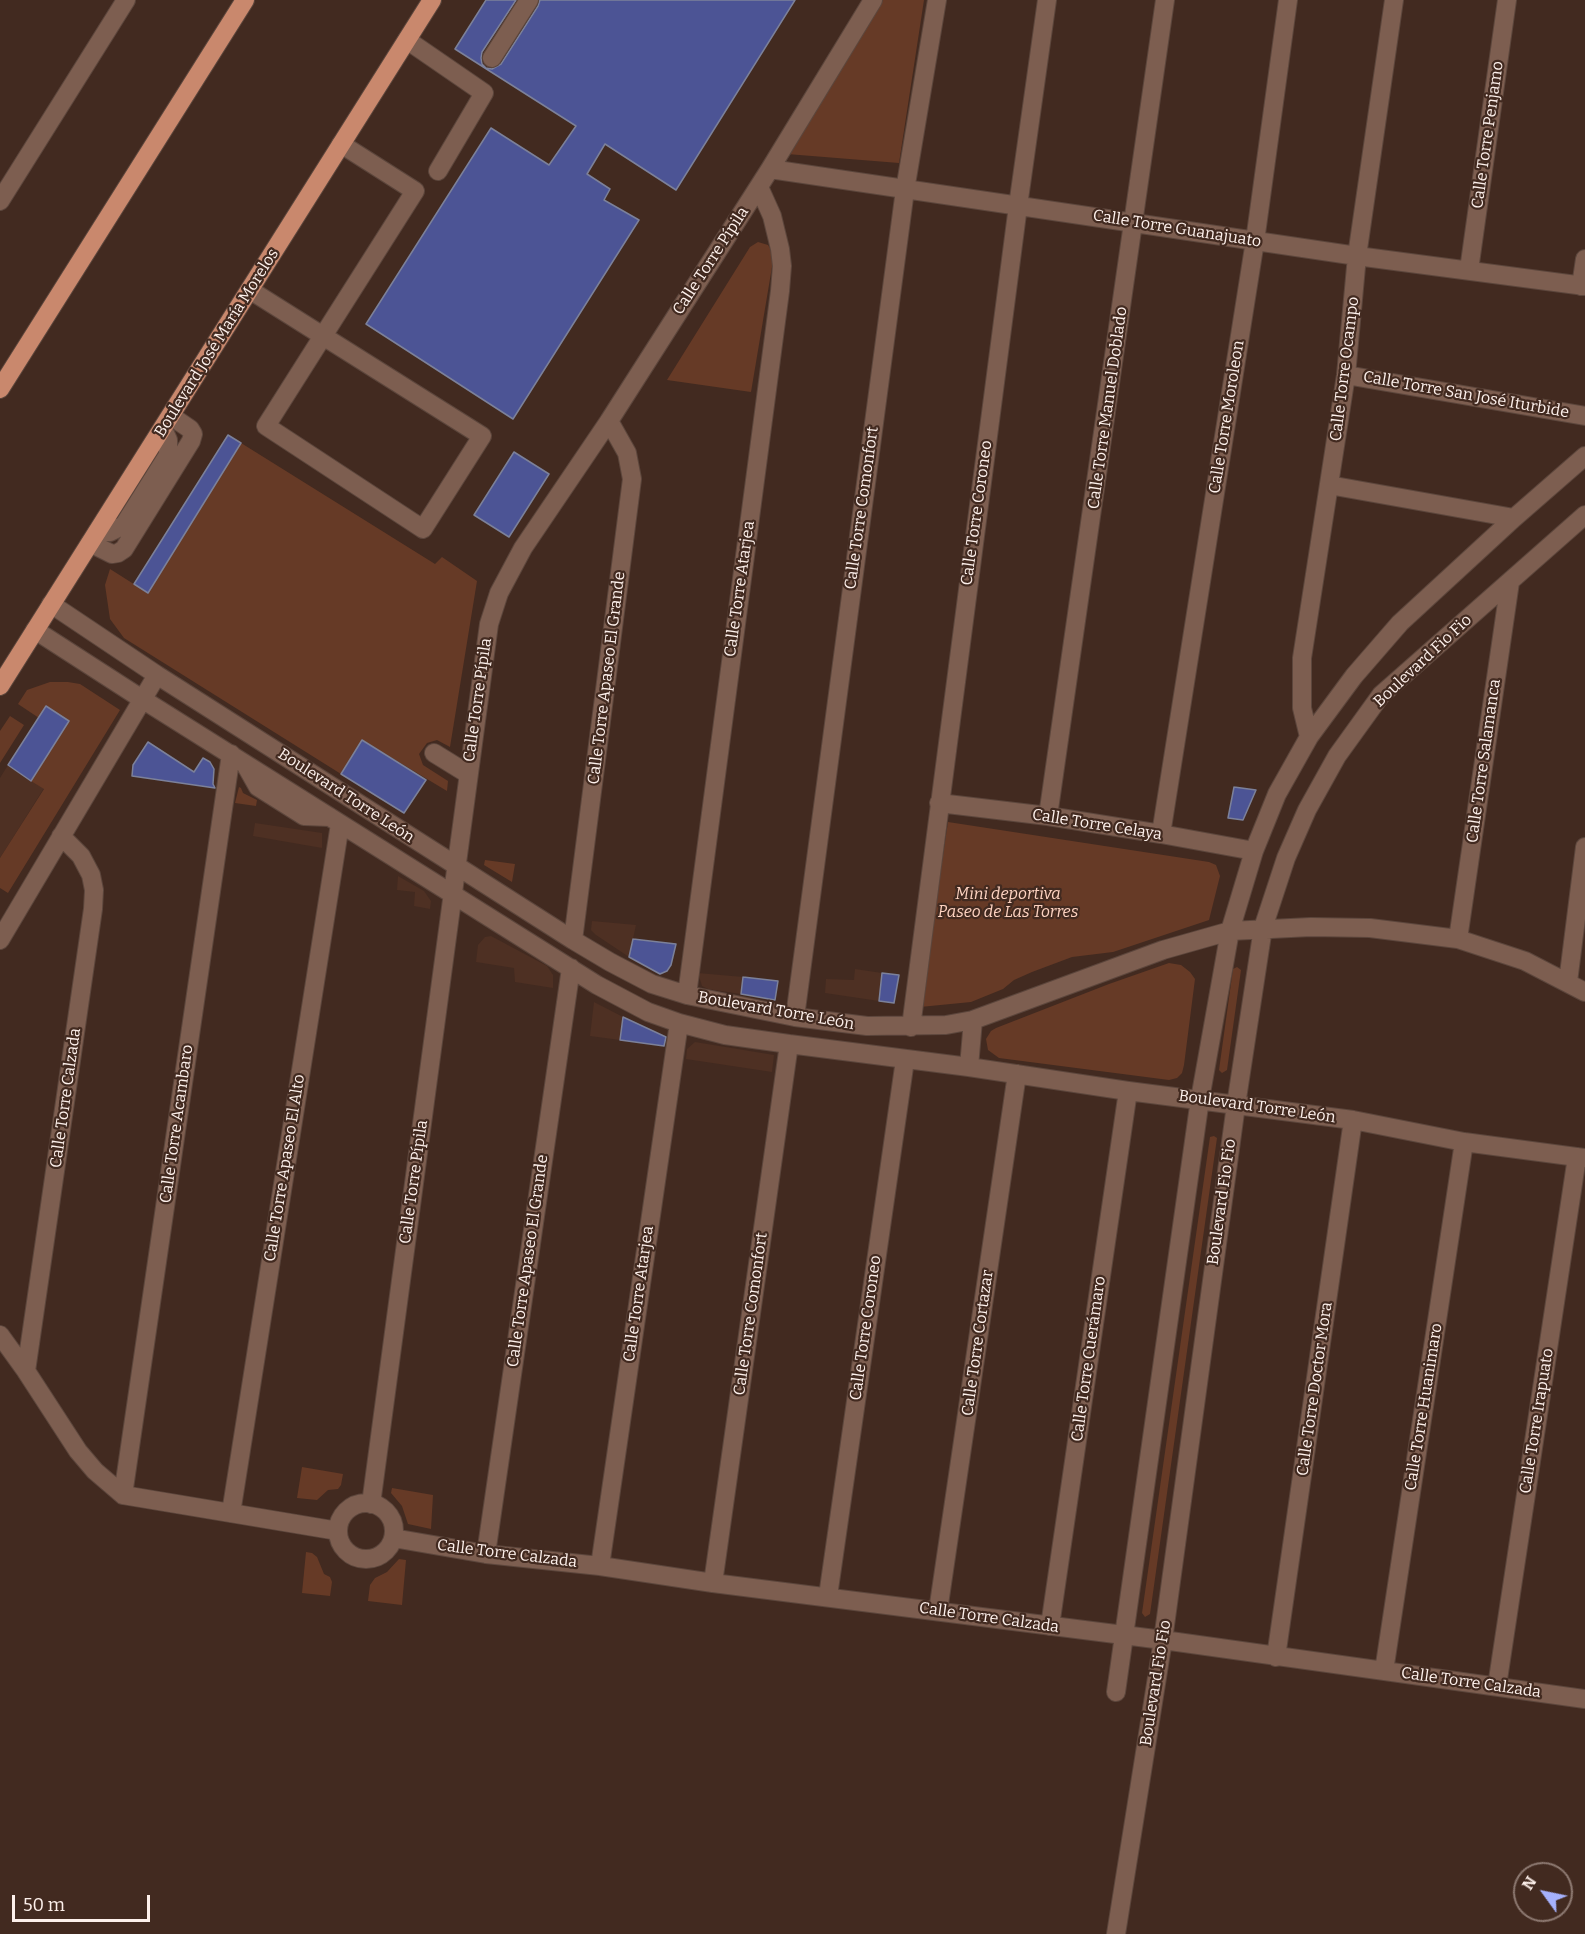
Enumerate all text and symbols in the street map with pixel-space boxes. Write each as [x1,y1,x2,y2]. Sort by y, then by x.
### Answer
street label: Calle Torre Penjamo [1468,60,1508,210]
street label: Calle Torre Pípila [669,203,753,319]
street label: Calle Torre Guanajuato [1091,206,1263,252]
street label: Boulevard José María Morelos [151,245,283,441]
street label: Calle Torre Ocampo [1327,296,1363,442]
street label: Calle Torre Manuel Doblado [1084,306,1132,510]
street label: Calle Torre Moroleon [1205,339,1249,495]
street label: Calle Torre San José Iturbide [1362,367,1570,423]
street label: Calle Torre Comonfort [841,425,883,591]
street label: Calle Torre Coroneo [957,439,997,587]
street label: Calle Torre Atarjea [721,520,759,658]
street label: Calle Torre Apaseo El Grande [584,570,630,786]
street label: Boulevard Fio Fio [1370,611,1476,711]
street label: Calle Torre Pípila [460,637,496,763]
street label: Calle Torre Salamanca [1463,678,1505,844]
street label: Boulevard Torre León [274,745,418,847]
street label: Calle Torre Celaya [1031,805,1163,845]
park label: Mini deportiva Paseo de Las Torres [938,885,1078,923]
street label: Boulevard Torre León [696,988,856,1034]
street label: Calle Torre Calzada [47,1027,85,1169]
street label: Calle Torre Acambaro [156,1043,198,1205]
street label: Calle Torre Apaseo El Alto [261,1073,309,1263]
street label: Boulevard Torre León [1177,1086,1337,1128]
street label: Calle Torre Pípila [396,1119,432,1245]
street label: Boulevard Fio Fio [1204,1138,1240,1266]
street label: Calle Torre Apaseo El Grande [504,1153,552,1369]
street label: Calle Torre Atarjea [620,1225,658,1363]
street label: Calle Torre Comonfort [730,1231,772,1397]
street label: Calle Torre Coroneo [846,1254,886,1402]
street label: Calle Torre Cortazar [958,1269,998,1417]
street label: Calle Torre Cuerámaro [1068,1275,1110,1443]
street label: Calle Torre Doctor Mora [1293,1301,1337,1477]
street label: Calle Torre Huanimaro [1401,1322,1447,1492]
street label: Calle Torre Irapuato [1516,1347,1558,1495]
street label: Calle Torre Calzada [436,1536,578,1572]
street label: Calle Torre Calzada [918,1599,1060,1637]
street label: Boulevard Fio Fio [1137,1619,1175,1747]
street label: Calle Torre Calzada [1400,1664,1542,1702]
north arrow [1513,1862,1573,1922]
text: N [1518,1873,1540,1893]
scale bar [15,1883,153,1921]
text: 50 m [23,1894,65,1916]

